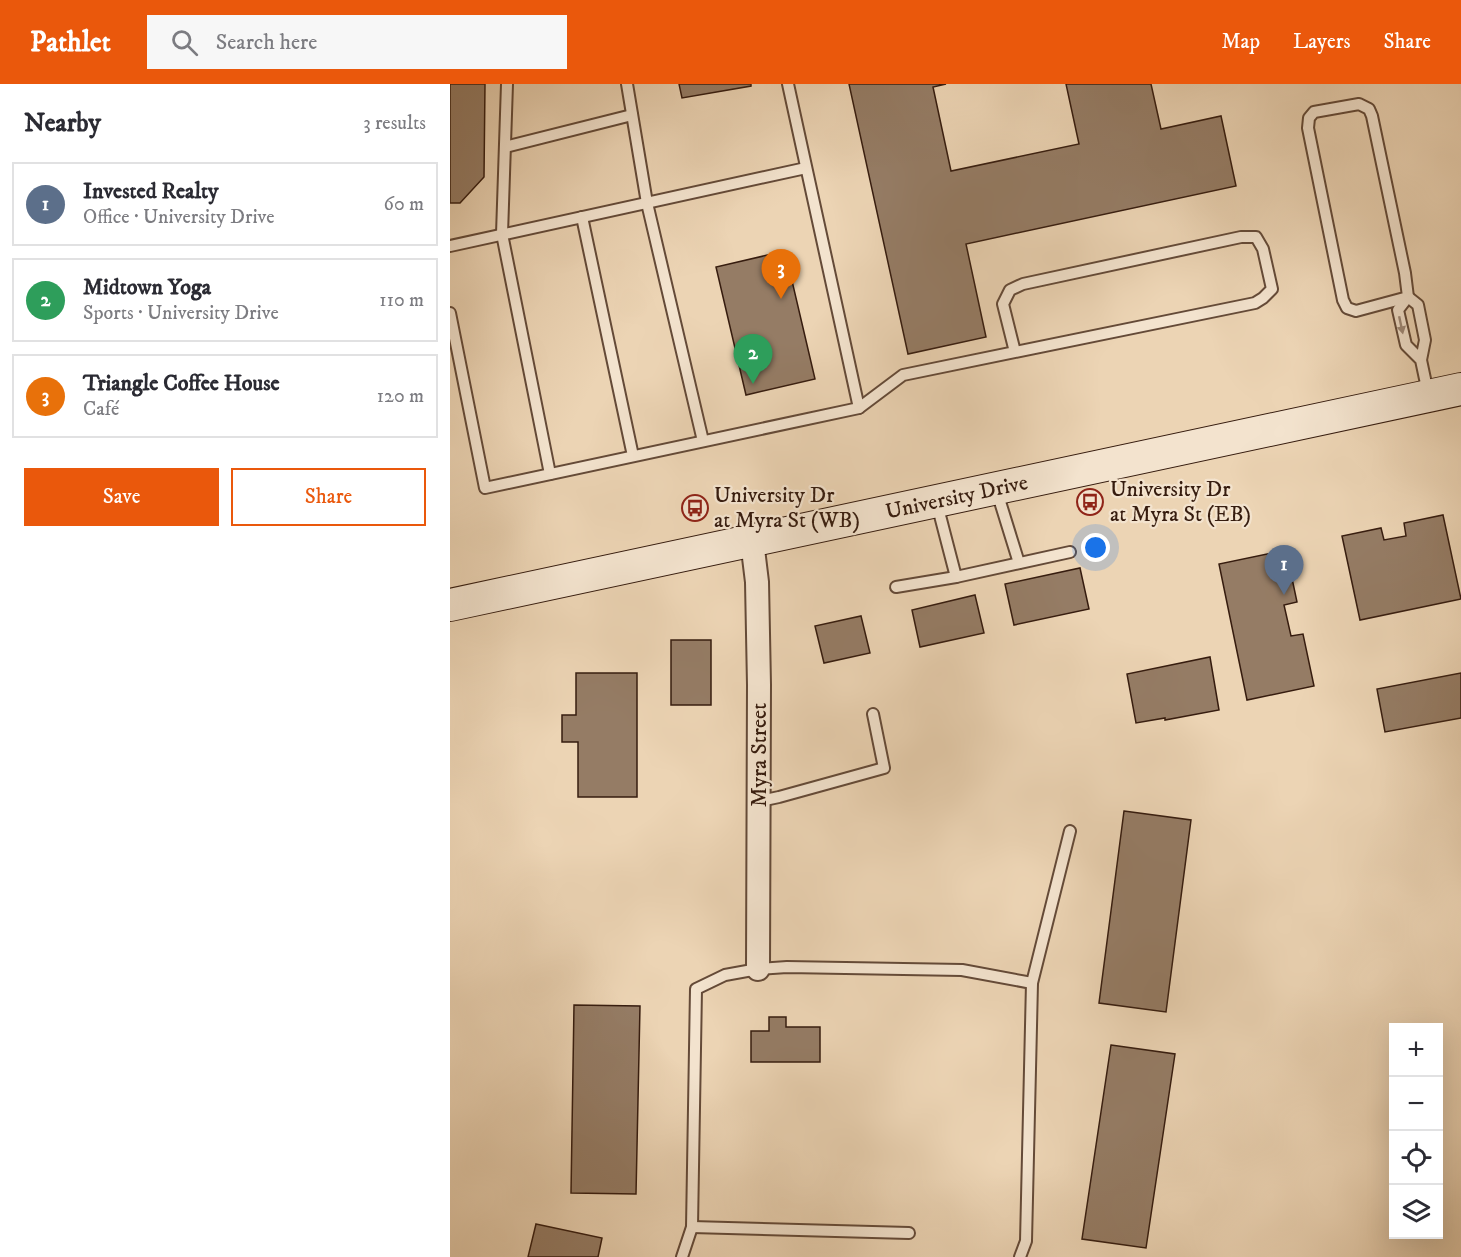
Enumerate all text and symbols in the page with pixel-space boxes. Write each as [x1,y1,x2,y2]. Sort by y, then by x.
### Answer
search box [147,15,567,69]
text: Pathlet [30,25,111,60]
icon: search [168,26,201,59]
text: Search here [216,29,317,56]
text: Map [1221,29,1260,55]
text: Layers [1293,29,1351,55]
text: Share [1384,29,1431,55]
text: Nearby [24,107,101,140]
text: 3 results [363,111,426,136]
text: Invested Realty [83,178,218,205]
text: 1 [42,192,49,217]
text: 60 m [384,192,424,217]
text: Office · University Drive [83,205,275,230]
pin: 3 [762,250,800,299]
text: Midtown Yoga [83,274,211,301]
text: 2 [41,288,50,313]
text: 110 m [379,288,424,313]
text: Sports · University Drive [83,301,279,326]
one-way arrow [1397,315,1406,334]
pin: 2 [734,334,772,384]
text: Triangle Coffee House [83,370,280,397]
text: 3 [42,384,49,409]
text: 120 m [377,384,424,409]
text: Café [83,397,119,422]
button: Save [24,468,219,526]
button: Share [231,468,426,526]
street label: University Drive [883,468,1030,525]
place label: University Dr at Myra St (EB) [1110,476,1251,528]
place label: University Dr at Myra St (WB) [714,482,860,534]
bus stop icon: University Dr at Myra St (EB) [1075,487,1105,517]
bus stop icon: University Dr at Myra St (WB) [680,493,710,523]
your location [1081,533,1110,562]
pin: 1 [1264,546,1304,595]
street label: Myra Street [746,703,773,807]
map controls [1389,1023,1443,1239]
button: + [1389,1023,1443,1077]
button: − [1389,1077,1443,1131]
button: locate [1389,1131,1443,1185]
button: layers [1389,1185,1443,1239]

